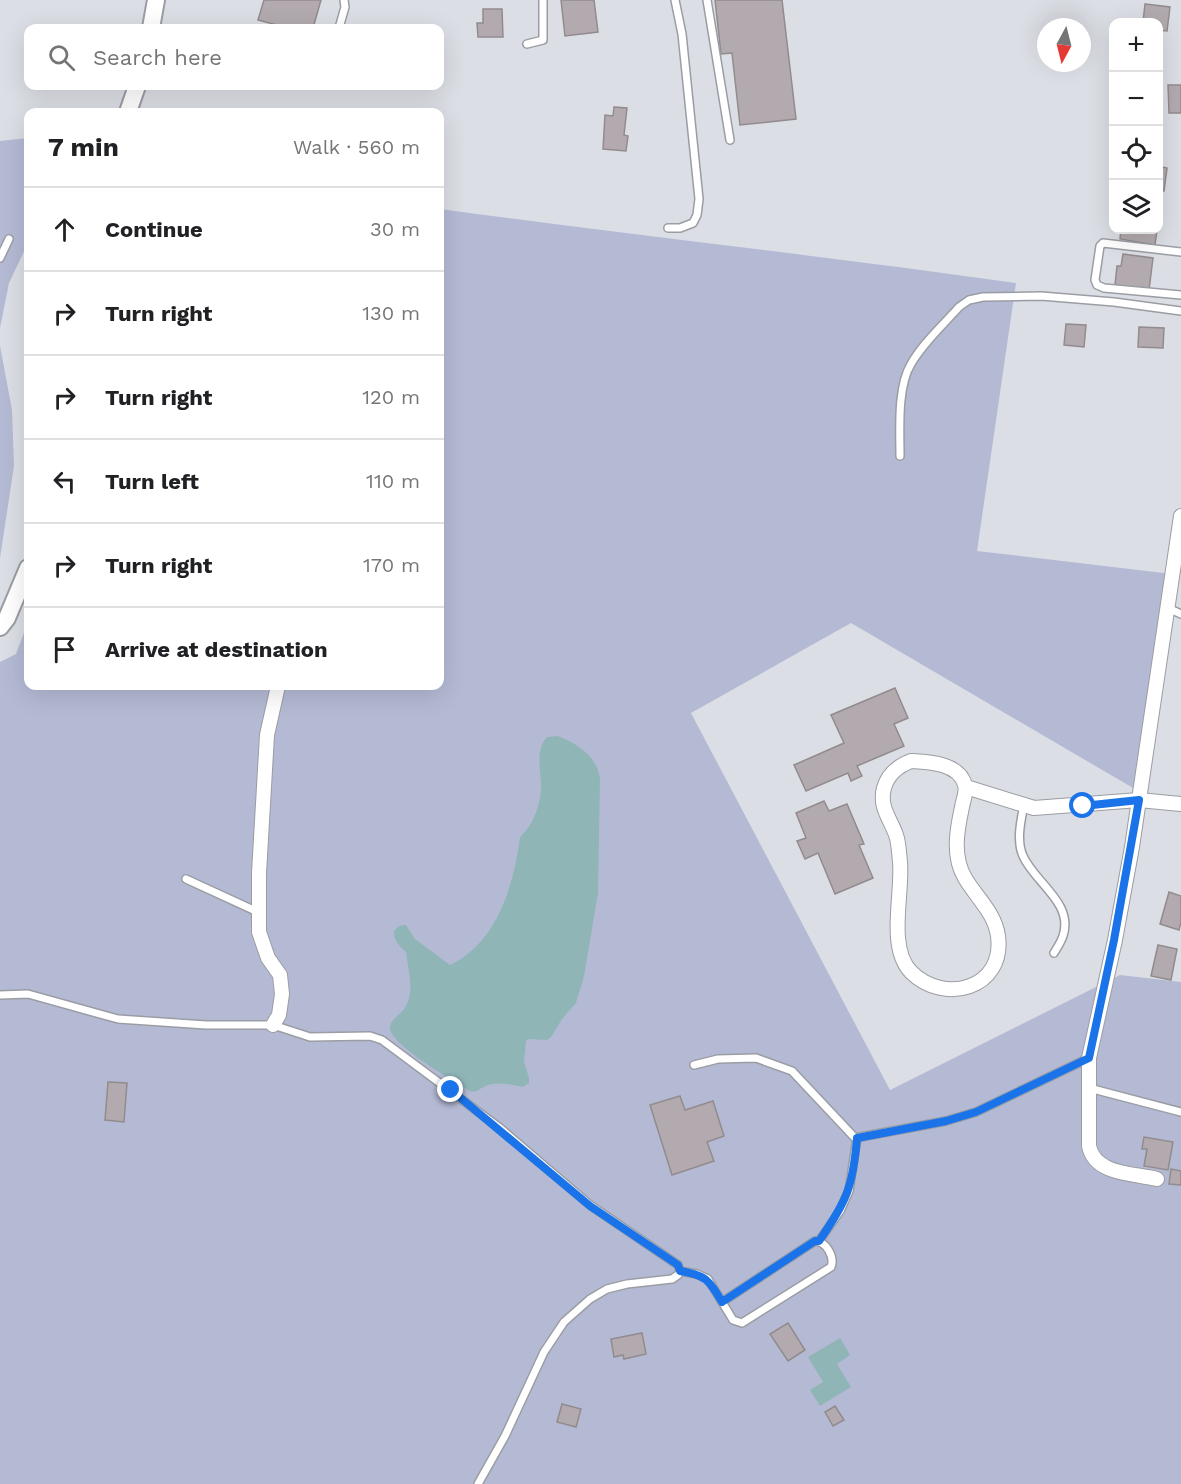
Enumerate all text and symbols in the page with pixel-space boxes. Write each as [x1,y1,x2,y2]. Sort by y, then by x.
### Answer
north arrow [1037,18,1091,72]
map controls [1109,18,1163,234]
button: + [1109,18,1163,72]
search box [24,24,444,90]
icon: search [45,41,78,74]
text: Search here [93,45,222,70]
button: − [1109,72,1163,126]
button: locate [1109,126,1163,180]
text: 7 min [48,132,119,162]
text: Walk · 560 m [293,135,420,159]
button: layers [1109,180,1163,234]
icon: ahead [48,213,81,246]
text: Continue [105,217,203,242]
text: 30 m [370,217,420,241]
icon: right [48,297,81,330]
text: Turn right [105,301,212,326]
text: 130 m [362,301,420,325]
icon: right [48,381,81,414]
text: Turn right [105,385,212,410]
text: 120 m [362,385,420,409]
icon: left [48,465,81,498]
text: Turn left [105,469,199,494]
text: 110 m [366,469,420,493]
icon: right [48,549,81,582]
text: Turn right [105,553,212,578]
text: 170 m [363,553,420,577]
icon: arrive [48,633,81,666]
text: Arrive at destination [105,637,328,662]
route start [1069,792,1095,818]
route end [437,1076,463,1102]

